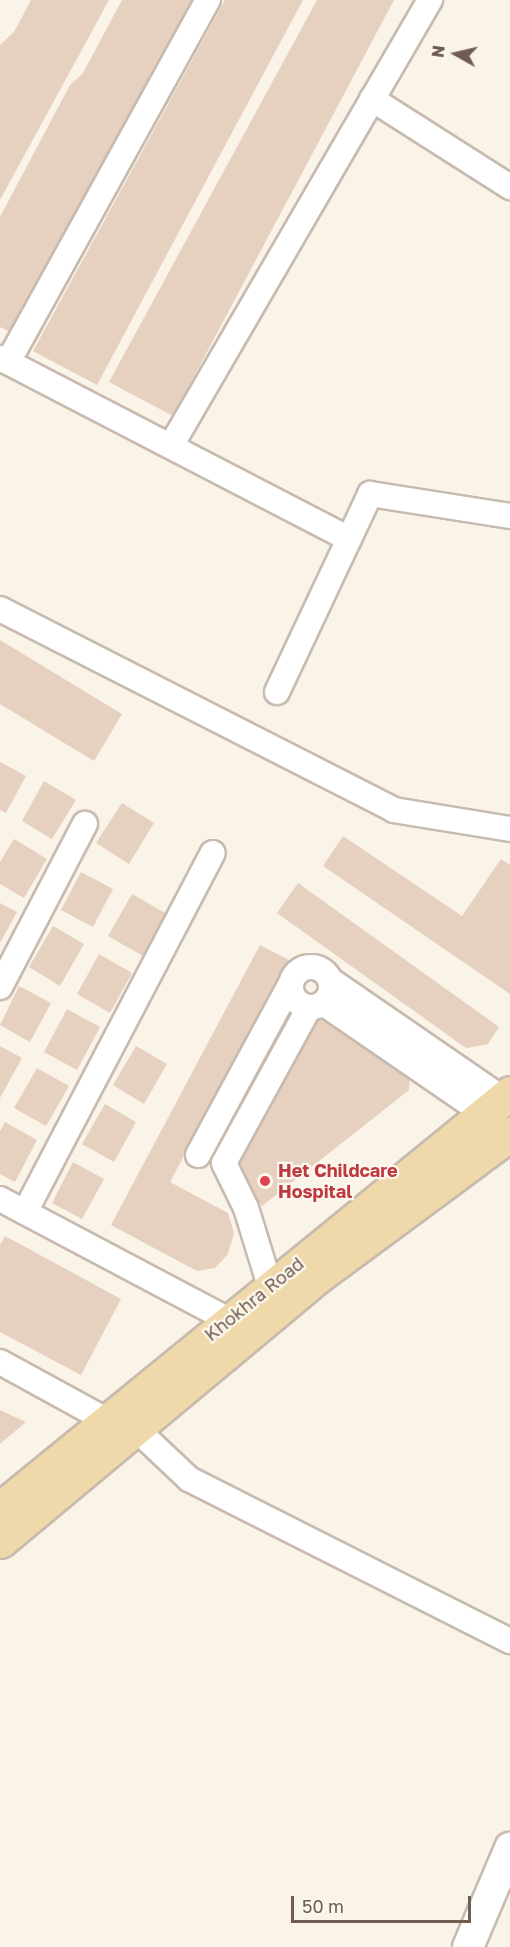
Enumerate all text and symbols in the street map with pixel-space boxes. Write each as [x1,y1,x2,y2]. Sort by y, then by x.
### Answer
north arrow [426,24,486,84]
text: N [427,44,449,59]
place label: Het Childcare Hospital [278,1160,398,1202]
marker: Het Childcare Hospital [256,1172,274,1190]
street label: Khokhra Road [200,1252,308,1346]
scale bar [294,1884,474,1922]
text: 50 m [302,1895,344,1917]

